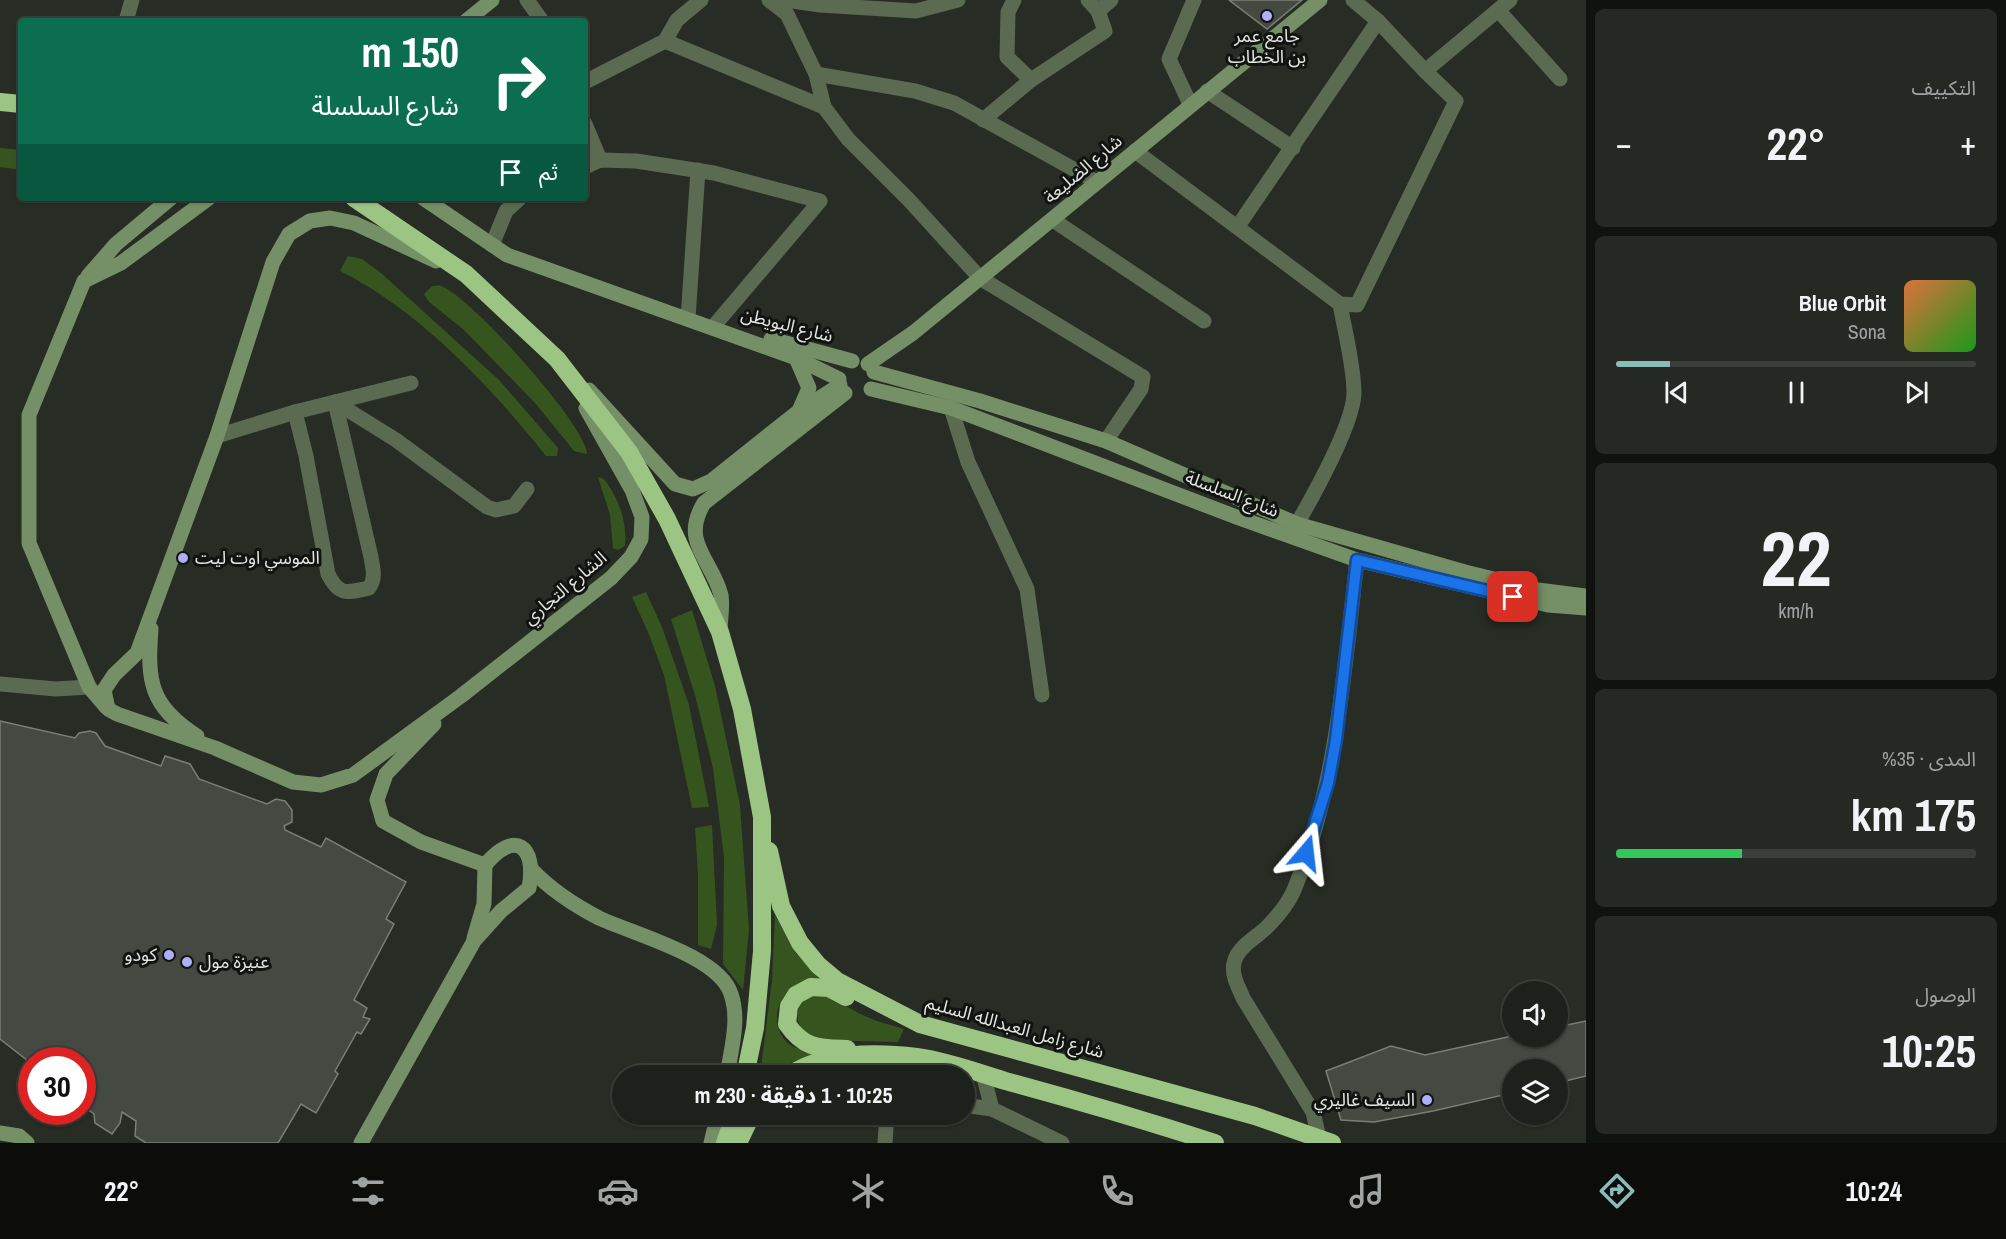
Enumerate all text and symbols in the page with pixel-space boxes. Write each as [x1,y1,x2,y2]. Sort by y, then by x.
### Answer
marker: جامع عمر بن الخطاب [1260,9,1274,23]
place label: جامع عمر بن الخطاب [1228,23,1306,69]
text: 150 m [361,24,459,80]
icon: right [480,42,558,120]
text: التكييف [1912,74,1976,101]
text: شارع السلسلة [312,87,459,123]
text: 22° [1766,113,1826,174]
text: − [1616,121,1632,165]
text: + [1960,121,1976,165]
street label: شارع الضليعة [1038,128,1129,210]
icon: arrive [494,156,527,189]
text: ثم [539,157,558,187]
text: Blue Orbit [1799,288,1886,318]
street label: شارع البويطن [738,301,836,350]
text: Sona [1848,318,1886,345]
icon: previous [1660,376,1693,409]
icon: pause [1780,376,1813,409]
icon: next [1900,376,1933,409]
street label: شارع السلسلة [1181,464,1283,525]
text: 22 [1760,505,1832,610]
place label: الموسي اوت ليت [195,545,320,571]
street label: الشارع التجاري [518,545,613,632]
marker: الموسي اوت ليت [176,551,190,565]
pin [1487,571,1538,622]
icon: arrive [1496,580,1529,613]
text: km/h [1778,597,1814,624]
text: المدى · 35% [1882,745,1976,772]
text: 175 km [1851,784,1976,845]
position arrow [1274,821,1338,885]
place label: كودو [124,942,158,967]
marker: كودو [162,948,176,962]
place label: عنيزة مول [199,949,269,974]
marker: عنيزة مول [180,955,194,969]
map controls [1502,981,1568,1125]
button: sound [1502,981,1568,1047]
text: الوصول [1915,981,1976,1008]
street label: شارع زامل العبدالله السليم [923,989,1107,1066]
text: 10:25 [1882,1020,1976,1081]
speed limit sign: 30 [18,1047,96,1125]
button: layers [1502,1059,1568,1125]
text: 10:25 · 1 دقيقة · 230 m [695,1080,892,1110]
place label: السيف غاليري [1314,1087,1415,1113]
marker: السيف غاليري [1420,1093,1434,1107]
icon: filters [347,1170,389,1212]
icon: car [597,1170,639,1212]
icon: climate [847,1170,889,1212]
icon: phone [1096,1170,1138,1212]
icon: music [1346,1170,1388,1212]
icon: directions [1596,1170,1638,1212]
text: 22° [104,1173,139,1209]
text: 10:24 [1846,1173,1902,1209]

